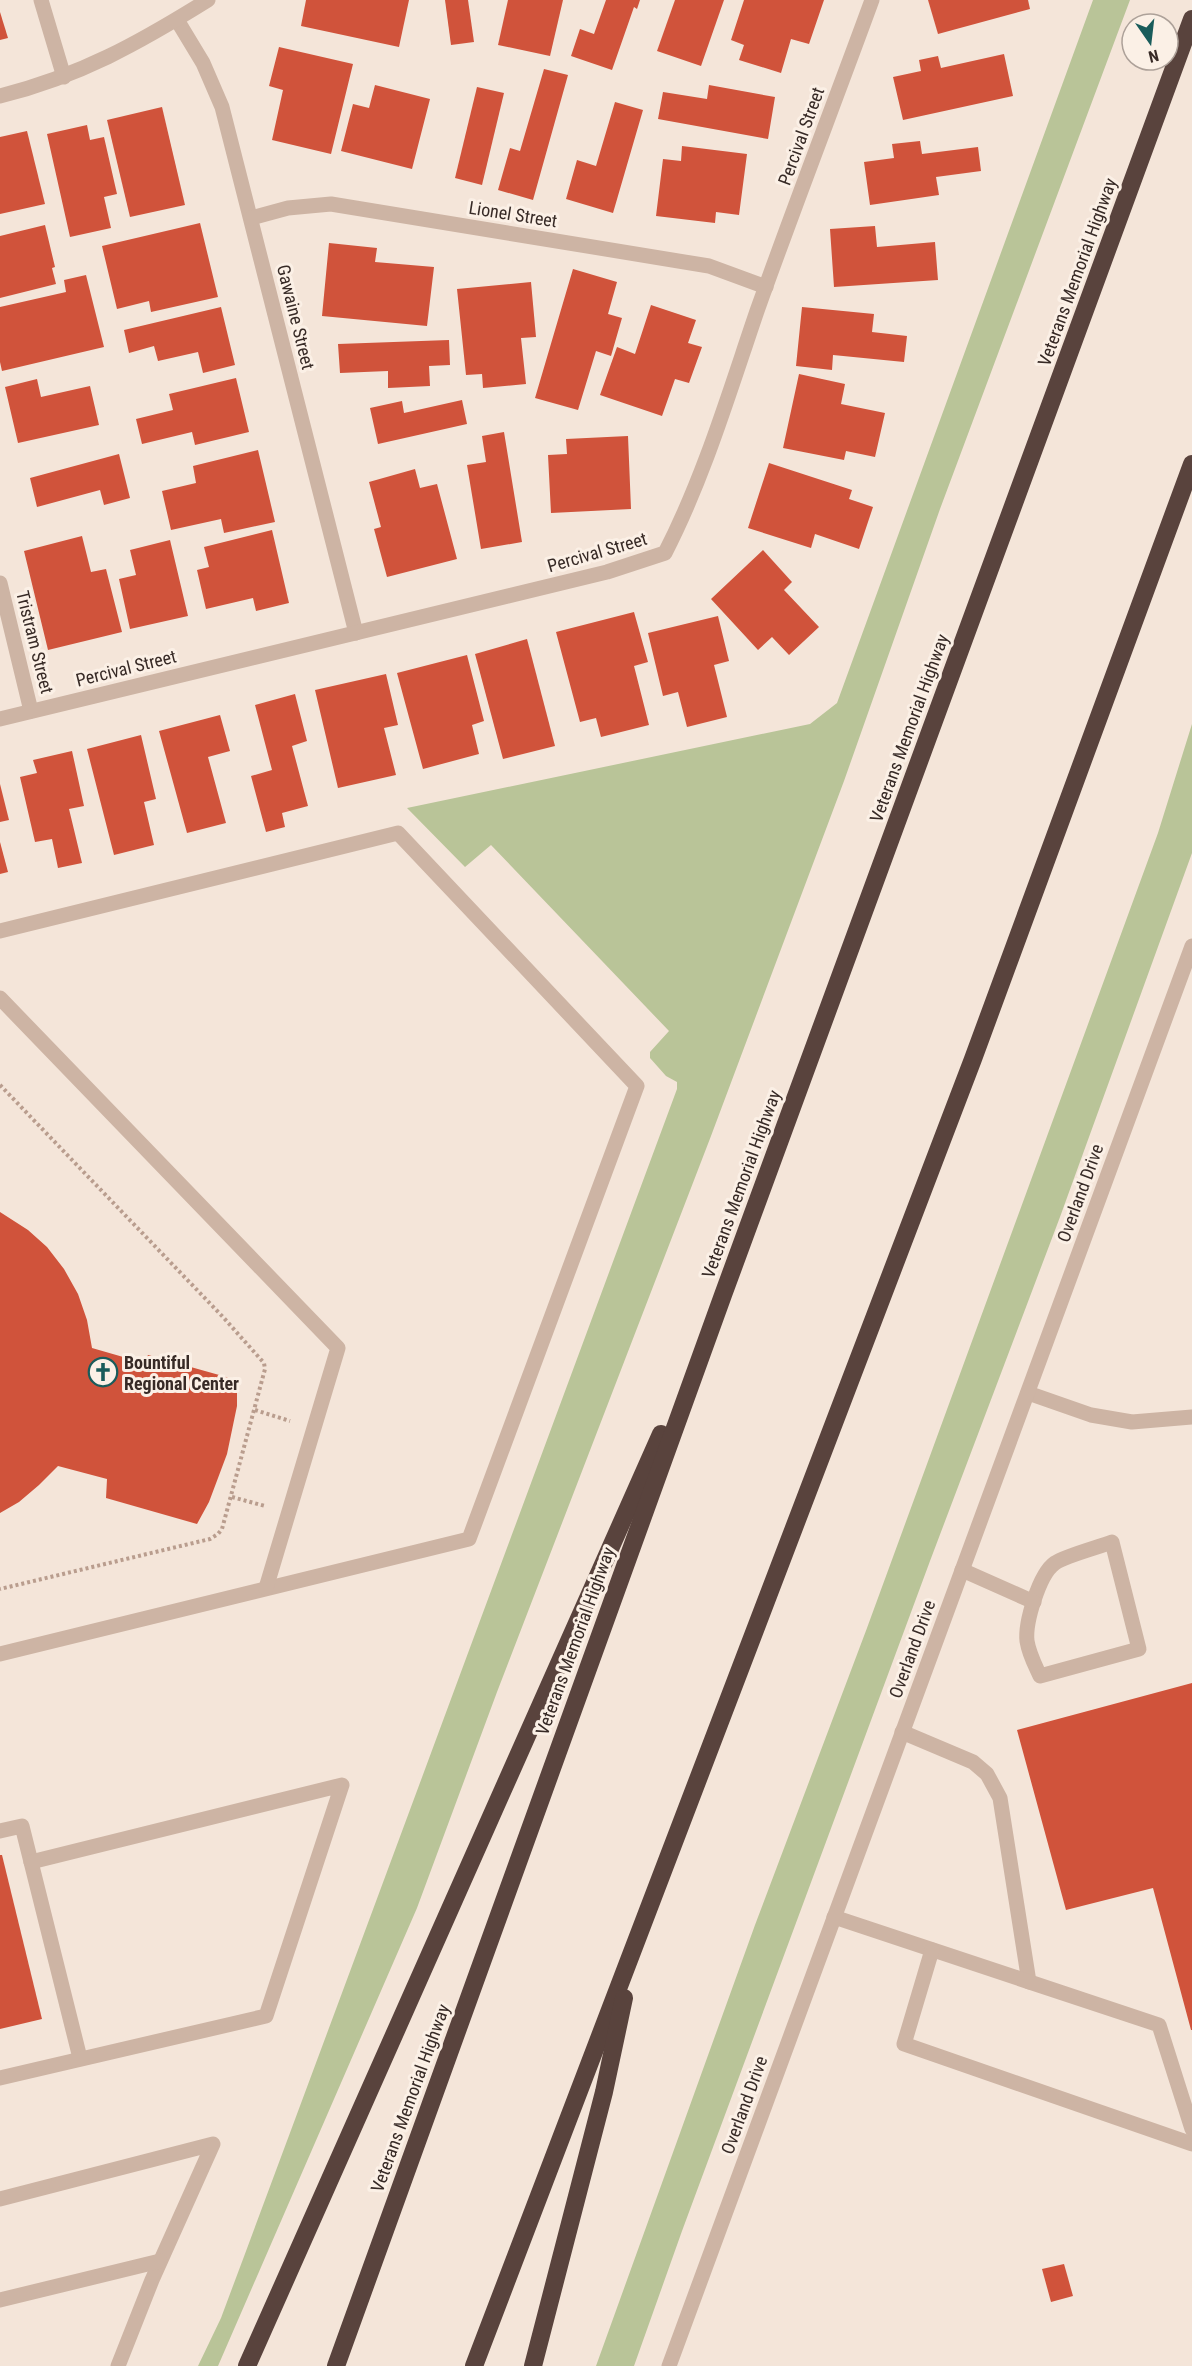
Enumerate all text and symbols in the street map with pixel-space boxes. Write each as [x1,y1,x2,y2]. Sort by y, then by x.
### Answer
north arrow [1120,12,1180,72]
text: N [1146,46,1161,66]
street label: Percival Street [774,84,828,188]
street label: Veterans Memorial Highway [1033,175,1121,369]
street label: Lionel Street [467,197,559,231]
street label: Gawaine Street [273,262,319,372]
street label: Percival Street [545,528,649,576]
street label: Tristram Street [12,588,58,696]
street label: Veterans Memorial Highway [865,631,953,825]
street label: Percival Street [74,645,178,691]
street label: Veterans Memorial Highway [697,1087,785,1281]
street label: Overland Drive [1053,1141,1107,1245]
place label: Bountiful Regional Center [124,1352,239,1394]
church icon: Bountiful Regional Center [87,1356,119,1388]
street label: Veterans Memorial Highway [531,1544,619,1738]
street label: Overland Drive [885,1597,939,1701]
street label: Veterans Memorial Highway [366,2001,454,2195]
street label: Overland Drive [717,2053,771,2157]

